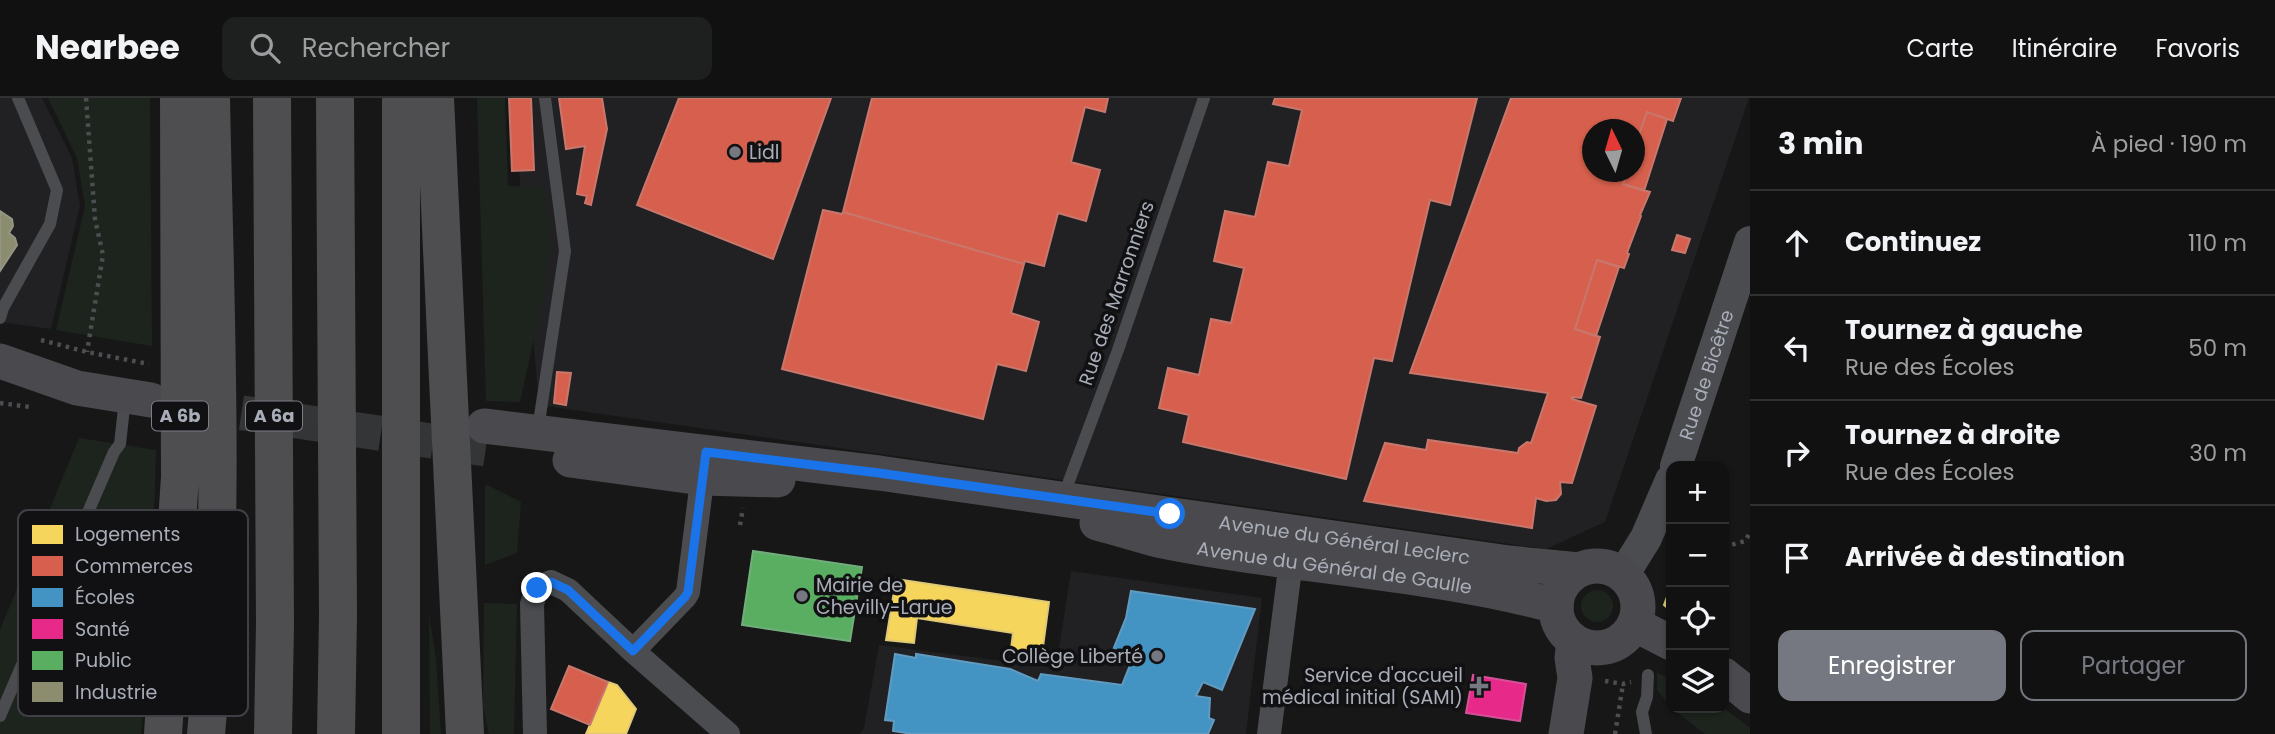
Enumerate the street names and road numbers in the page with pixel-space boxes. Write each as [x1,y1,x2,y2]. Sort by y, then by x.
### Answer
street label: Rue des Marronniers [1072,197,1161,389]
street label: Rue de Bicêtre [1672,306,1741,444]
road number: A 6b [152,402,208,430]
road number: A 6a [246,402,302,430]
street label: Avenue du Général Leclerc [1217,509,1472,571]
street label: Avenue du Général de Gaulle [1195,535,1474,601]

